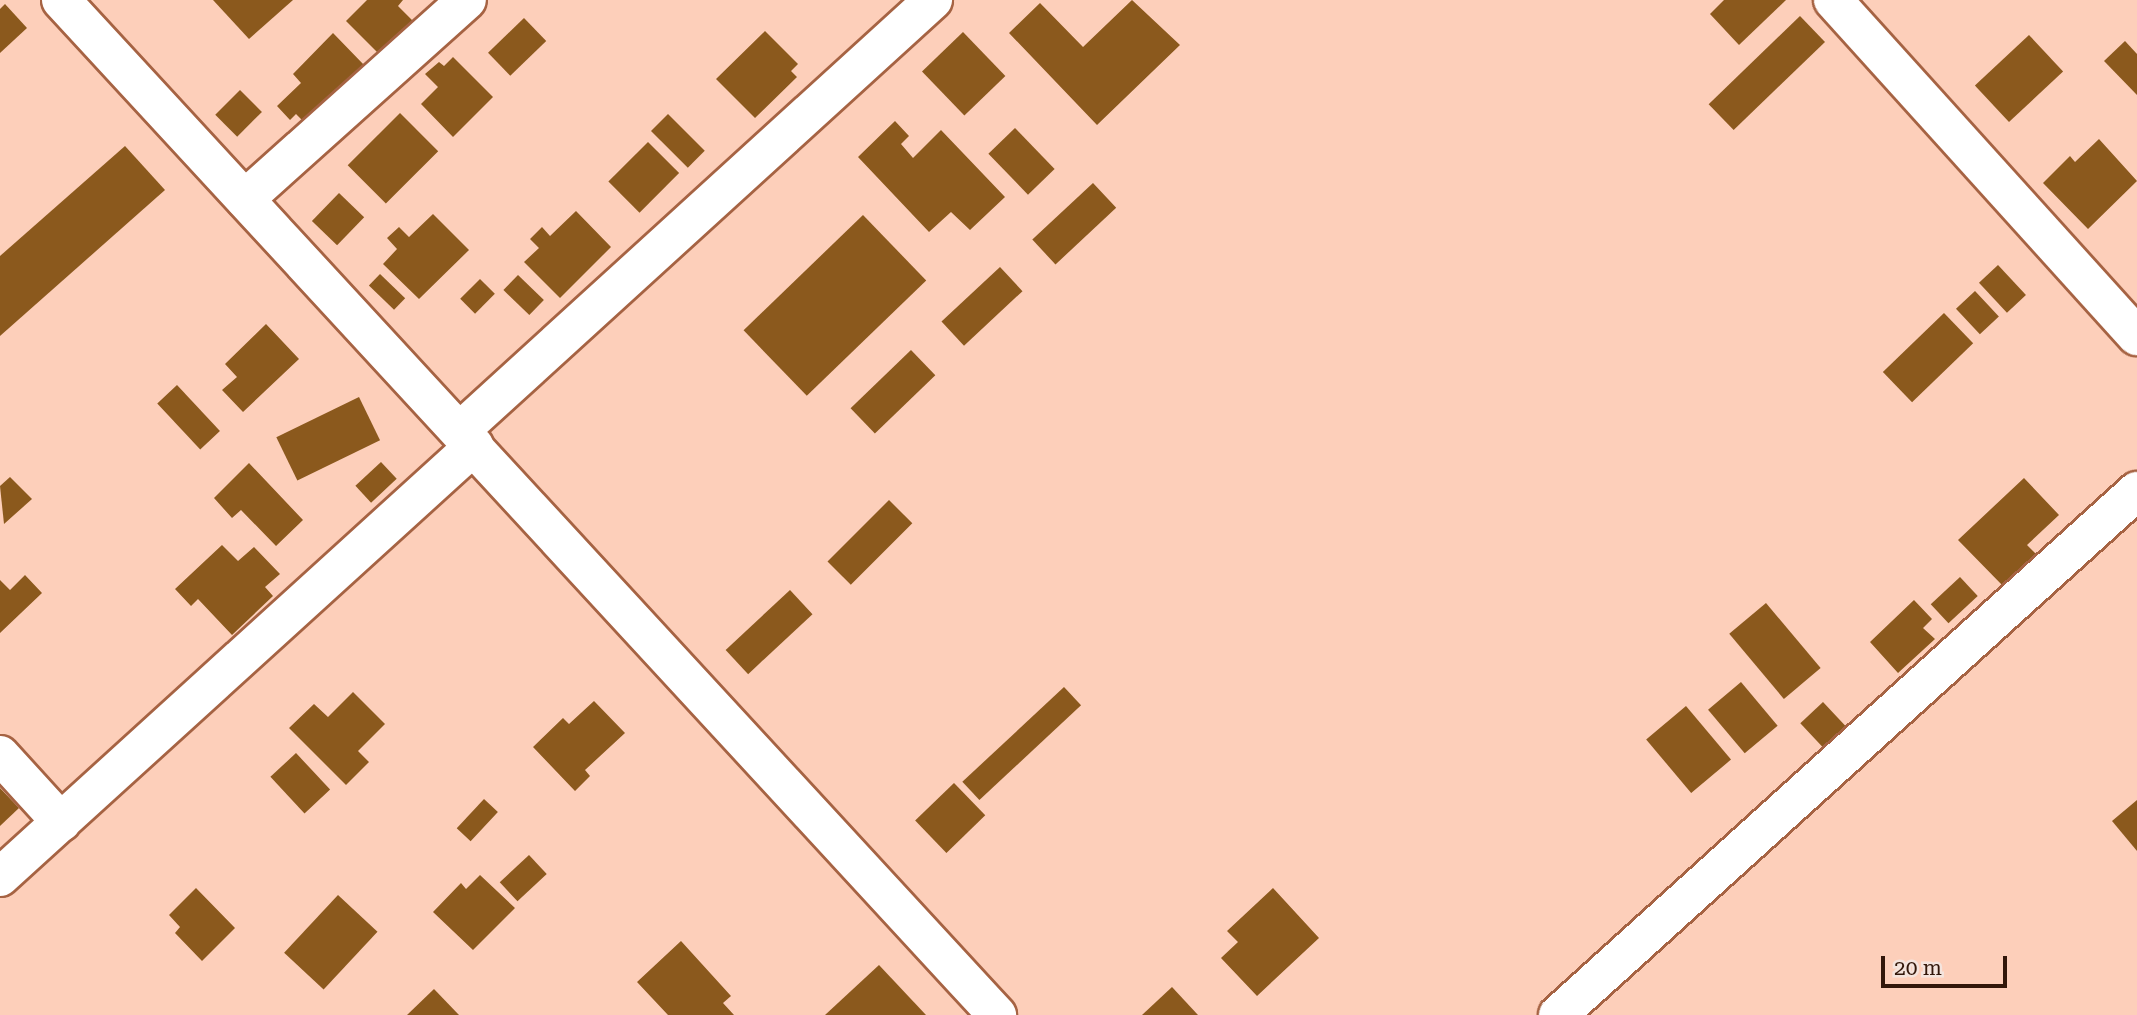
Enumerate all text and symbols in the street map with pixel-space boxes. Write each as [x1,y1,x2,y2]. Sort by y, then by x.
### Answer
scale bar [1885,942,2011,986]
text: 20 m [1894,956,1942,980]

